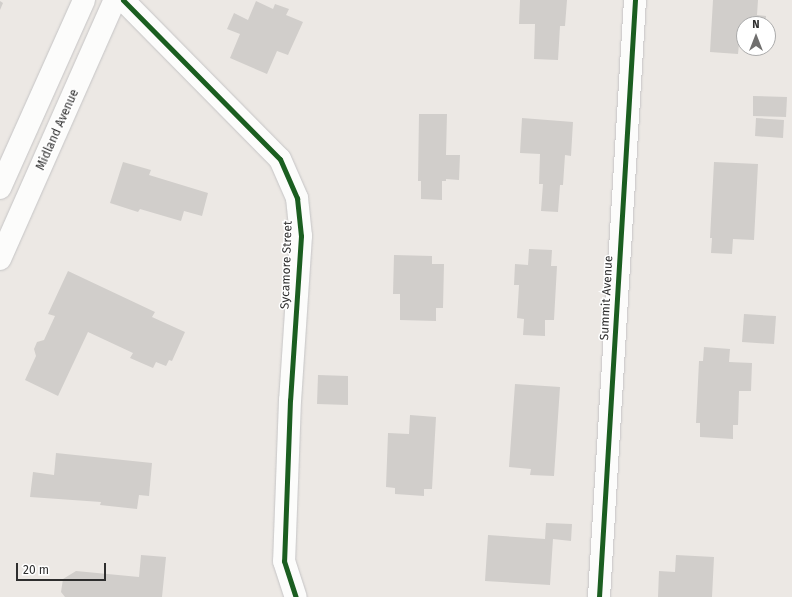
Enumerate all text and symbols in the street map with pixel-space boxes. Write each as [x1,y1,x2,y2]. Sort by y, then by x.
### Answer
north arrow [736,16,776,56]
text: N [752,18,760,31]
street label: Midland Avenue [34,87,82,173]
street label: Sycamore Street [278,221,296,309]
street label: Summit Avenue [598,255,616,341]
scale bar [18,555,108,581]
text: 20 m [23,563,49,577]

